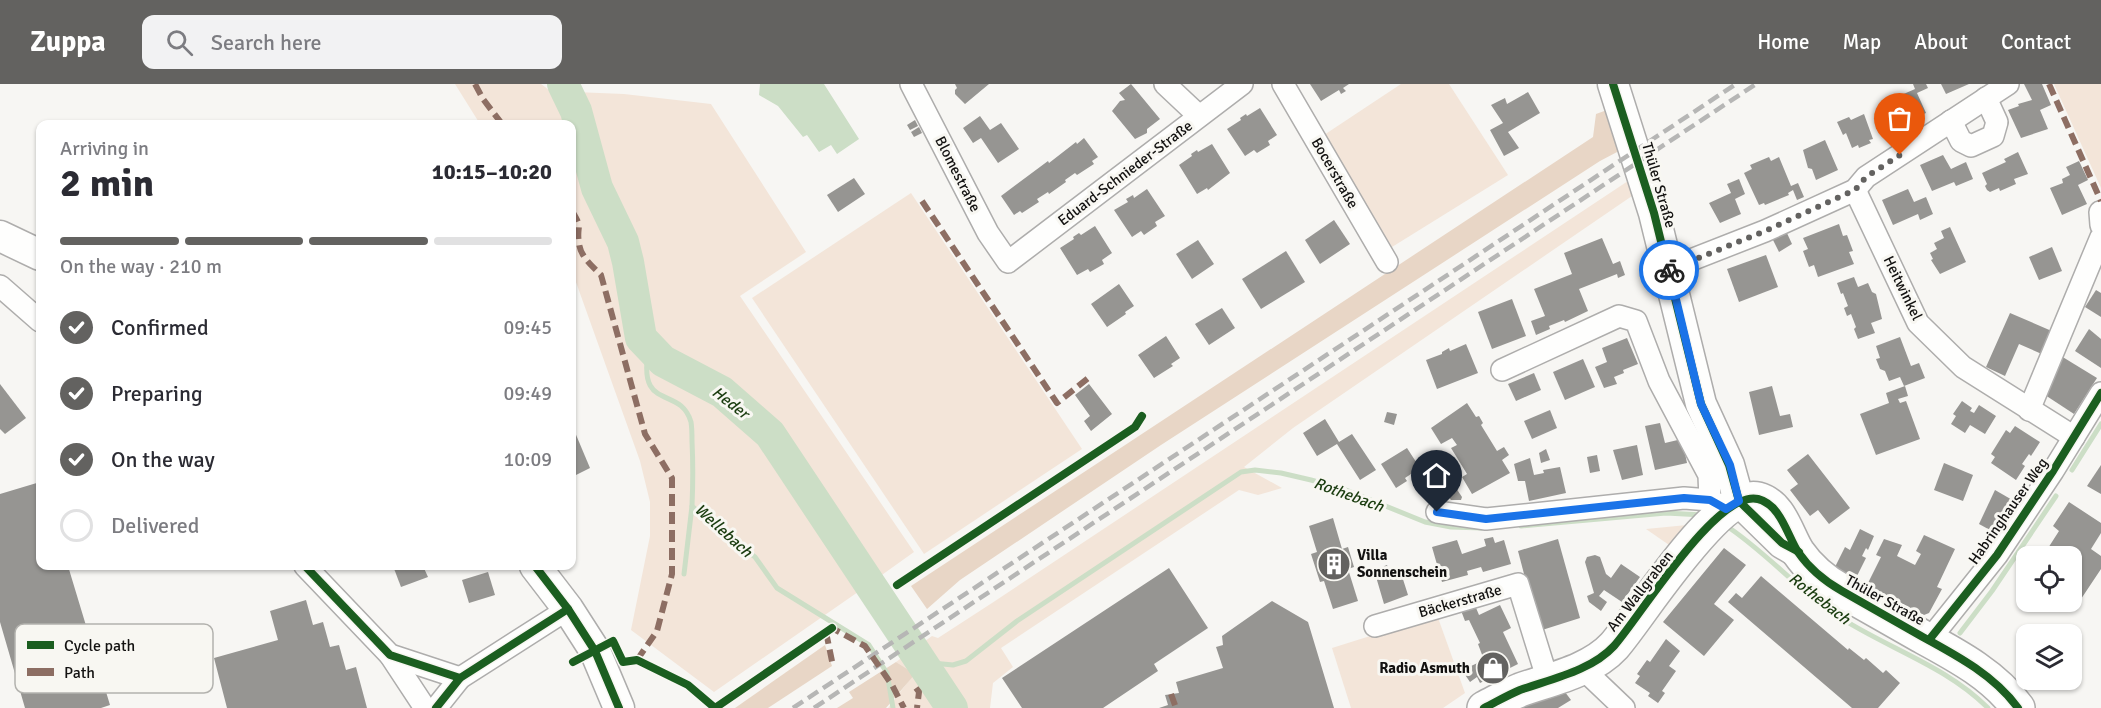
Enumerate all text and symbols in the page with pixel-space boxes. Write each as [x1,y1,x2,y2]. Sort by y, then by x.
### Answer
search box [142,15,562,69]
text: Zuppa [30,25,106,59]
icon: search [163,26,196,59]
text: Search here [211,29,322,56]
text: Home [1757,29,1810,55]
text: Map [1843,29,1881,55]
text: About [1914,29,1968,55]
text: Contact [2001,29,2071,55]
pin [1874,93,1925,155]
icon: bag [1883,102,1916,135]
street label: Eduard-Schnieder-Straße [1054,117,1196,229]
street label: Blomestraße [931,133,985,215]
street label: Bocerstraße [1308,134,1362,212]
text: Arriving in [60,136,149,161]
street label: Thüler Straße [1638,140,1680,230]
text: 10:15–10:20 [432,158,552,185]
text: 2 min [60,159,154,207]
courier [1639,240,1699,300]
street label: Heitwinkel [1880,253,1926,323]
text: On the way · 210 m [60,254,222,279]
icon: bike [1653,254,1686,287]
icon: check [60,311,93,344]
text: Confirmed [111,314,209,341]
text: 09:45 [503,315,552,340]
icon: check [60,377,93,410]
text: Preparing [111,380,203,407]
text: 09:49 [503,381,552,406]
water label: Heder [708,382,754,425]
icon: check [60,443,93,476]
text: On the way [111,446,215,473]
text: 10:09 [503,447,552,472]
pin [1411,450,1462,512]
street label: Habringhauser Weg [1964,454,2052,568]
icon: home [1420,459,1453,492]
water label: Rothebach [1311,473,1387,517]
water label: Wellebach [690,500,757,563]
text: Delivered [111,512,199,539]
building icon: Villa Sonnenschein [1316,546,1352,582]
place label: Villa Sonnenschein [1357,546,1447,581]
map controls [2016,546,2082,690]
button: locate [2016,546,2082,612]
street label: Am Wallgraben [1603,547,1677,635]
water label: Rothebach [1785,569,1855,630]
street label: Thüler Straße [1842,571,1928,629]
street label: Bäckerstraße [1416,581,1504,621]
legend [15,624,213,693]
button: layers [2016,624,2082,690]
text: Cycle path [64,636,135,656]
shop icon: Radio Asmuth [1475,650,1511,686]
place label: Radio Asmuth [1379,659,1470,677]
text: Path [64,663,95,683]

